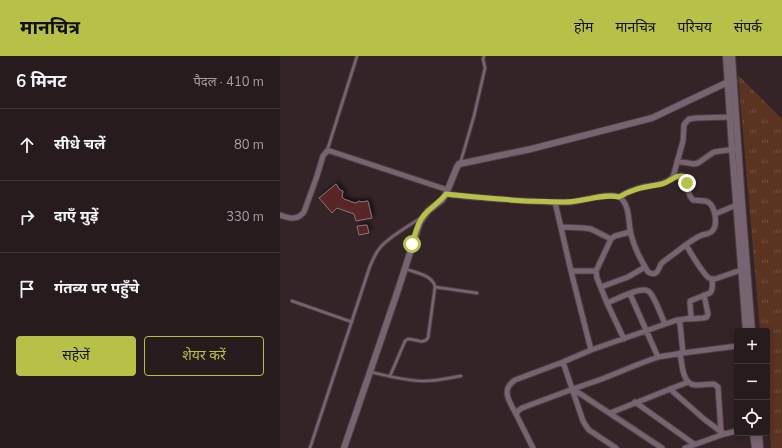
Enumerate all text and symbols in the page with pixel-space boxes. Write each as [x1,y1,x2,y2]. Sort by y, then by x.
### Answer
text: मानचित्र [20,15,80,41]
text: होम [574,18,593,37]
text: मानचित्र [615,18,656,37]
text: परिचय [678,18,712,37]
text: संपर्क [734,18,762,37]
text: 6 मिनट [16,70,66,93]
text: पैदल · 410 m [193,73,264,91]
icon: ahead [16,134,38,156]
text: सीधे चलें [54,134,105,154]
text: 80 m [234,136,264,154]
route end [678,174,696,192]
icon: right [16,206,38,228]
text: दाएँ मुड़ें [54,206,98,226]
text: 330 m [226,208,264,226]
route start [403,235,421,253]
icon: arrive [16,278,38,300]
text: गंतव्य पर पहुँचे [54,278,139,298]
map controls [734,328,770,436]
button: + [734,328,770,364]
button: सहेजें [16,336,136,376]
button: शेयर करें [144,336,264,376]
button: − [734,364,770,400]
button: locate [734,400,770,436]

